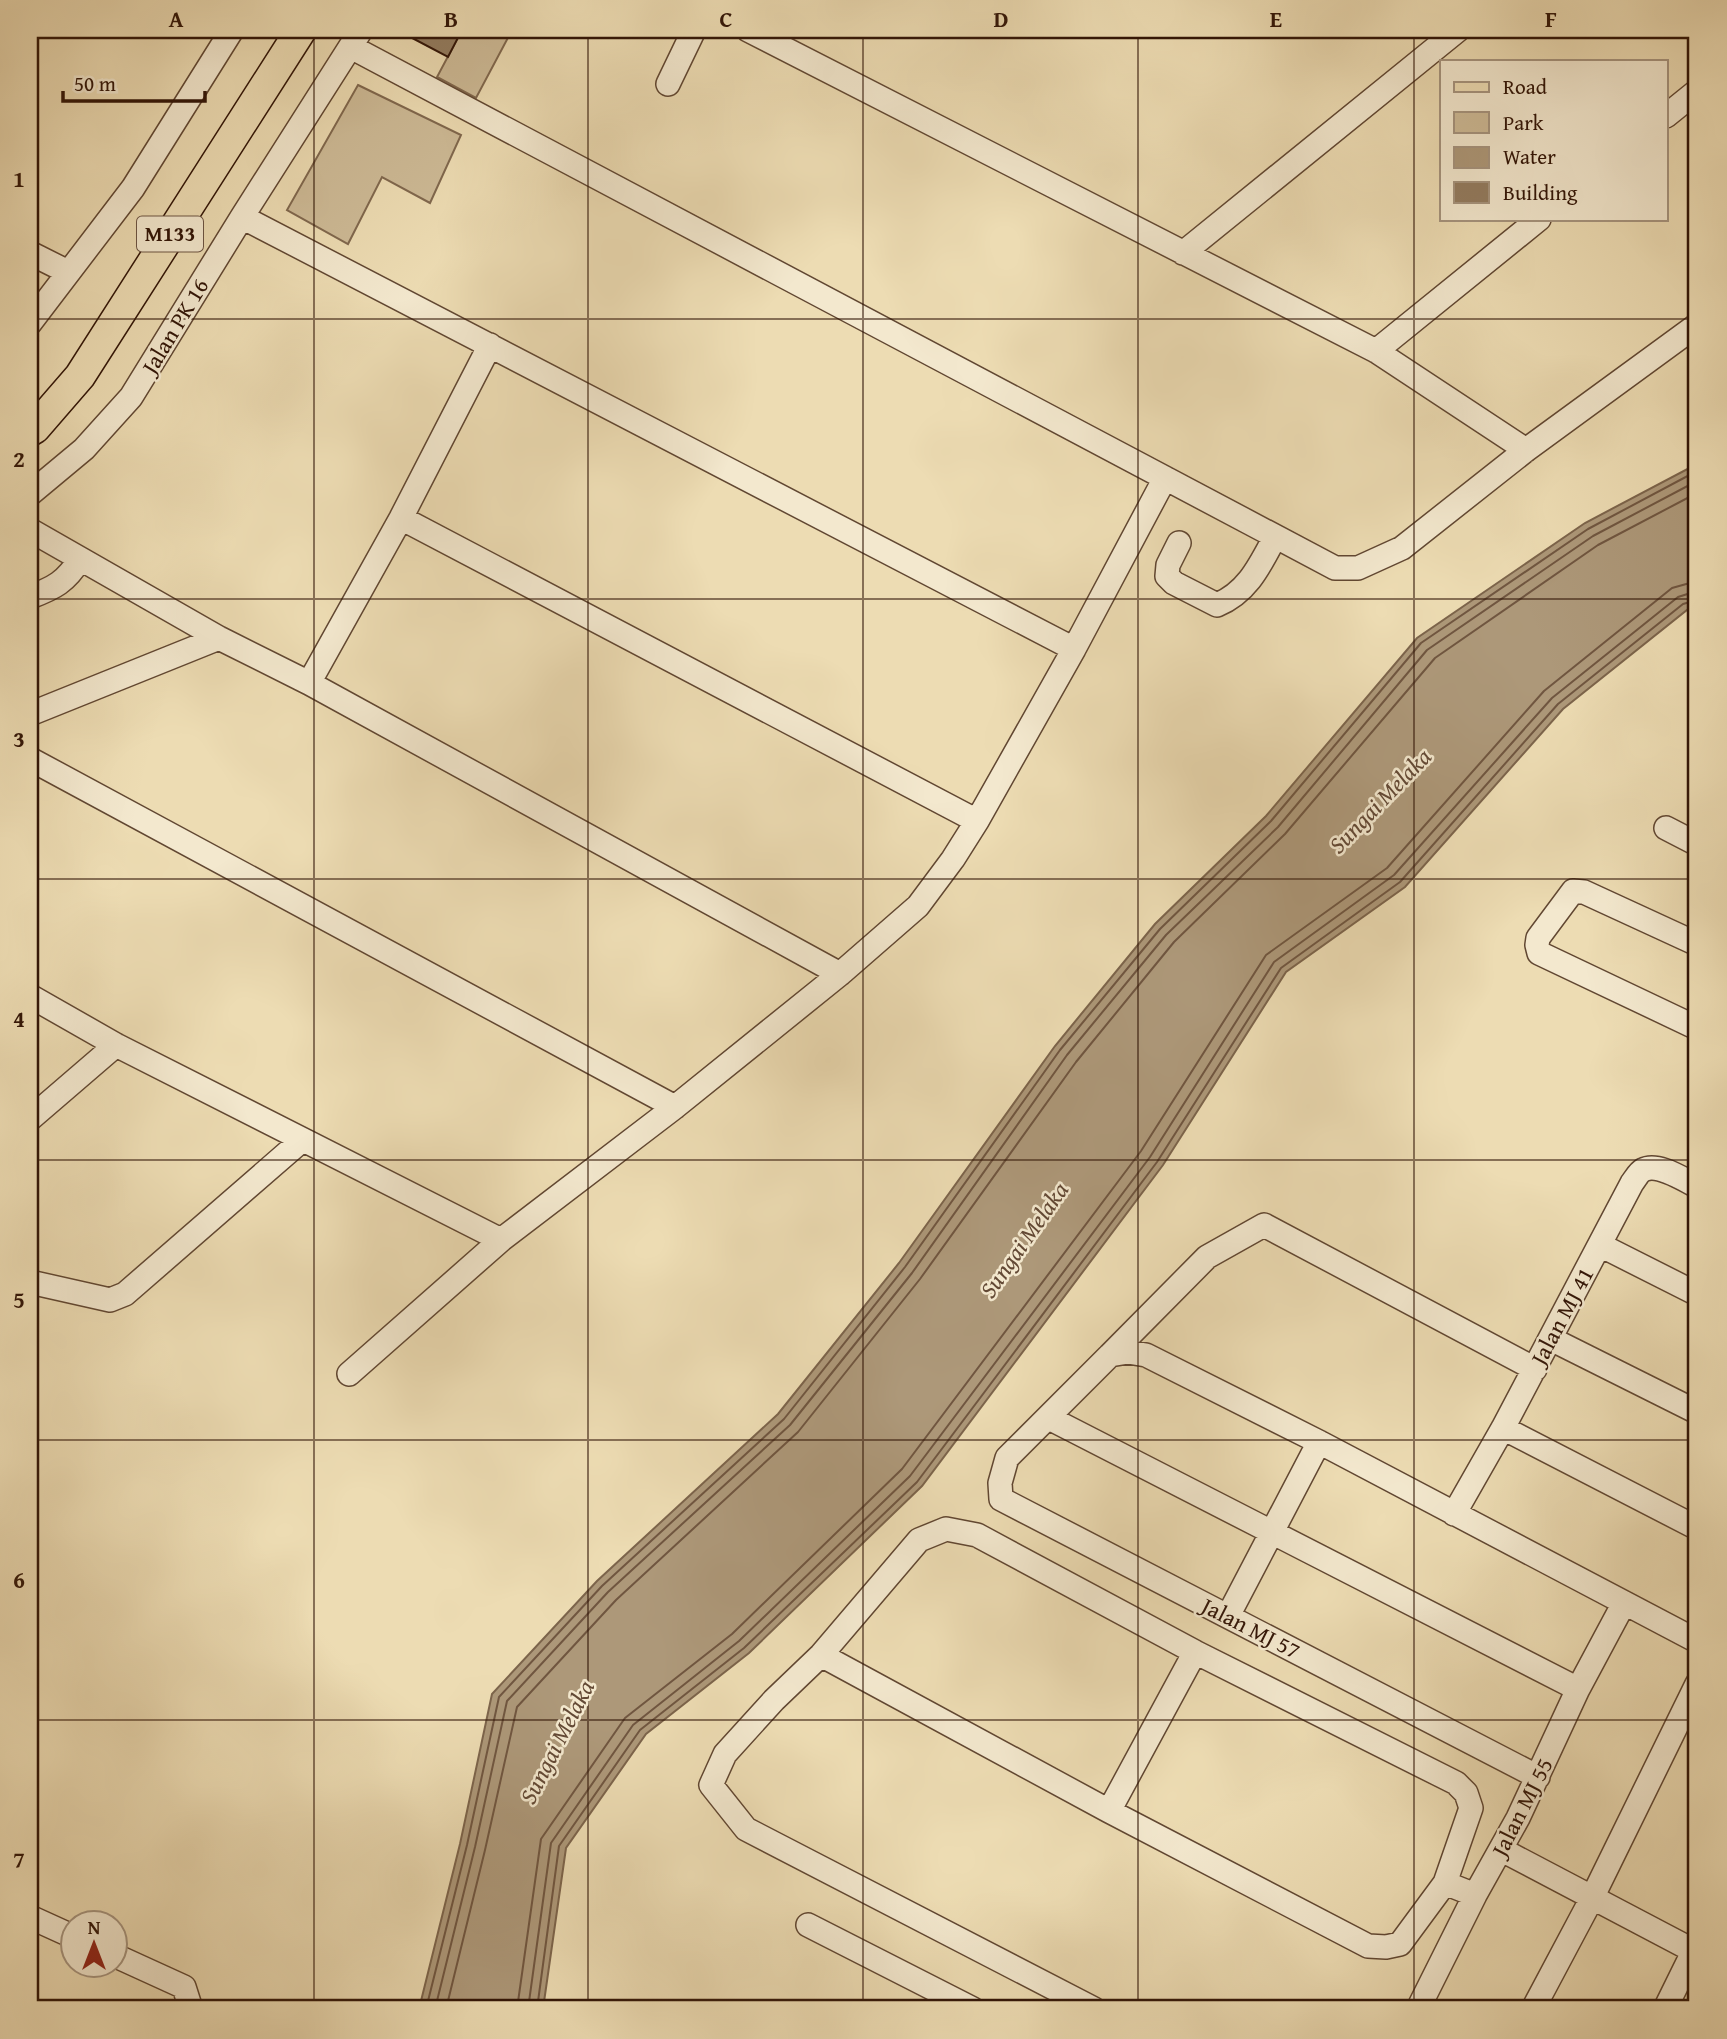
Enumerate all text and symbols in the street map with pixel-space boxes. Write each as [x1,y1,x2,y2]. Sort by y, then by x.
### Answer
text: A [169,2,184,35]
text: B [444,2,458,35]
text: C [719,2,733,35]
text: D [994,2,1009,35]
text: E [1270,2,1282,35]
text: F [1545,2,1557,35]
scale bar [63,60,205,104]
legend [1440,60,1668,220]
text: 50 m [74,68,116,99]
text: Road [1503,71,1548,102]
text: Park [1503,107,1544,138]
text: Water [1503,141,1556,172]
text: 1 [13,162,25,195]
text: Building [1503,177,1578,208]
road number: M133 [137,216,203,252]
street label: Jalan PK 16 [131,272,216,383]
text: 2 [13,442,25,475]
text: 3 [13,722,25,755]
water label: Sungai Melaka [1320,740,1439,861]
text: 4 [13,1002,25,1035]
water label: Sungai Melaka [971,1174,1077,1305]
street label: Jalan MJ 41 [1521,1261,1601,1373]
text: 5 [13,1283,25,1316]
text: 6 [13,1563,25,1596]
street label: Jalan MJ 57 [1194,1587,1306,1666]
water label: Sungai Melaka [510,1674,603,1810]
street label: Jalan MJ 55 [1481,1752,1560,1864]
text: 7 [13,1843,25,1876]
north arrow [60,1910,130,1980]
text: N [88,1913,101,1941]

